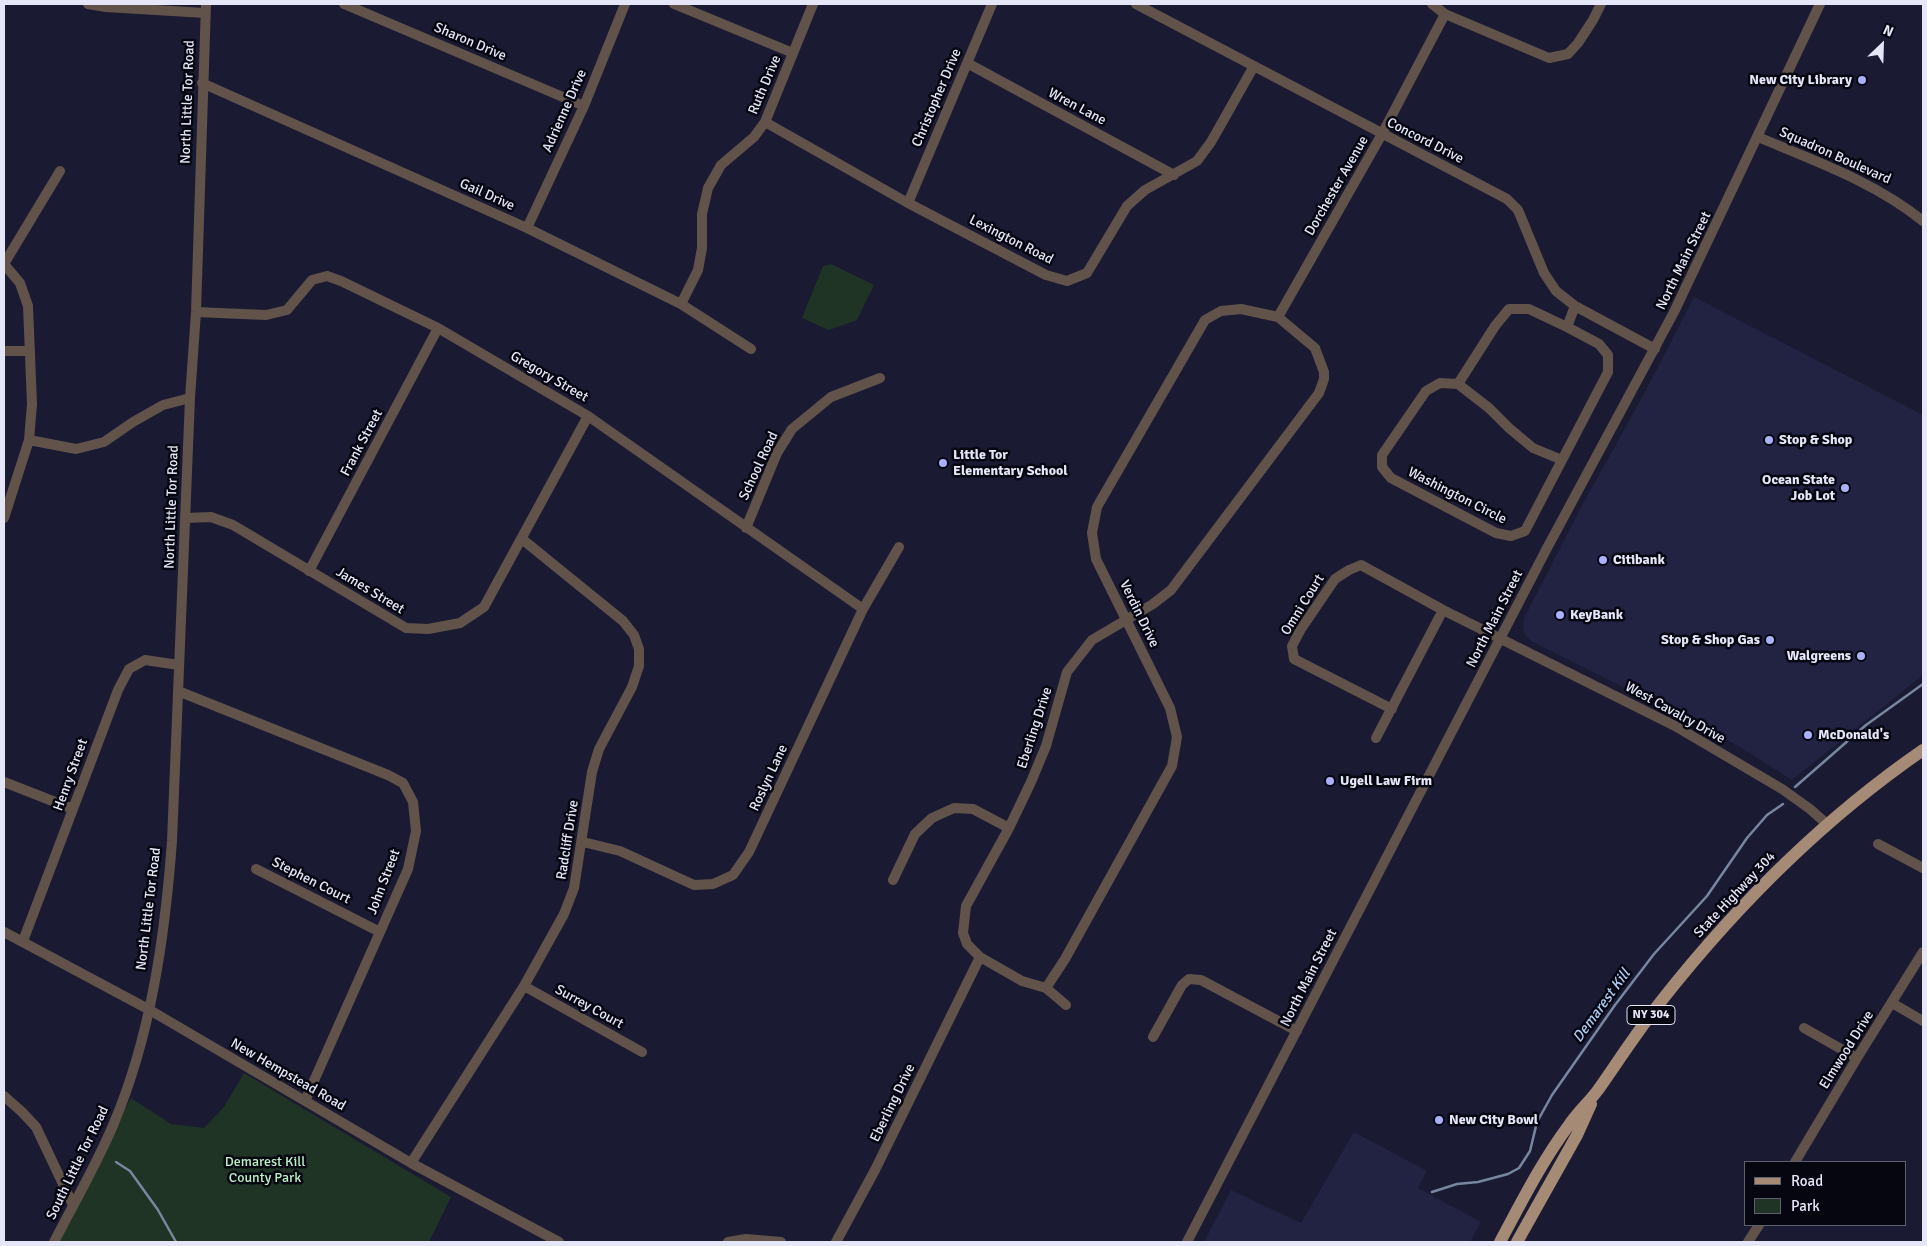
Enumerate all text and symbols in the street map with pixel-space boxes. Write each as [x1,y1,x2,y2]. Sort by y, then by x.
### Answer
street label: Sharon Drive [431,19,509,65]
north arrow [1857,20,1907,70]
text: N [1880,21,1896,41]
street label: North Little Tor Road [177,40,199,164]
street label: Christopher Drive [909,46,965,150]
street label: Ruth Drive [745,53,785,117]
street label: Adrienne Drive [539,67,591,155]
place label: New City Library [1749,72,1852,88]
marker: New City Library [1856,74,1868,86]
street label: Wren Lane [1045,85,1109,129]
street label: Concord Drive [1384,114,1466,168]
street label: Squadron Boulevard [1777,124,1893,188]
street label: Dorchester Avenue [1302,133,1372,239]
street label: Gail Drive [457,175,517,215]
street label: North Main Street [1653,209,1715,313]
street label: Lexington Road [966,212,1056,268]
street label: Gregory Street [507,348,591,406]
street label: Frank Street [337,407,387,479]
street label: School Road [736,429,782,503]
place label: Stop & Shop [1779,432,1852,448]
marker: Stop & Shop [1763,434,1775,446]
street label: North Little Tor Road [161,445,183,569]
place label: Little Tor Elementary School [953,447,1068,480]
marker: Little Tor Elementary School [937,457,949,469]
street label: Washington Circle [1405,464,1509,528]
place label: Ocean State Job Lot [1762,472,1835,504]
marker: Ocean State Job Lot [1839,482,1851,494]
place label: Citibank [1613,552,1665,568]
marker: Citibank [1597,554,1609,566]
street label: James Street [333,564,407,618]
street label: North Main Street [1463,567,1527,671]
street label: Omni Court [1278,571,1328,639]
street label: Verdin Drive [1116,578,1162,650]
place label: KeyBank [1570,607,1623,623]
marker: KeyBank [1554,609,1566,621]
place label: Stop & Shop Gas [1661,632,1760,648]
marker: Stop & Shop Gas [1764,634,1776,646]
place label: Walgreens [1787,648,1851,664]
marker: Walgreens [1855,650,1867,662]
street label: West Cavalry Drive [1622,679,1728,747]
street label: Eberling Drive [1014,685,1056,771]
place label: McDonald's [1818,727,1889,743]
marker: McDonald's [1802,729,1814,741]
street label: Henry Street [50,737,92,813]
street label: Roslyn Lane [746,742,792,814]
place label: Ugell Law Firm [1340,773,1432,789]
marker: Ugell Law Firm [1324,775,1336,787]
street label: Radcliff Drive [553,799,583,881]
street label: North Little Tor Road [133,847,165,971]
street label: John Street [364,847,404,917]
street label: State Highway 304 [1691,848,1779,942]
street label: Stephen Court [269,854,353,908]
street label: North Main Street [1277,926,1341,1030]
water label: Demarest Kill [1569,966,1635,1046]
street label: Surrey Court [552,981,626,1033]
road number: NY 304 [1627,1006,1675,1024]
street label: Elmwood Drive [1816,1008,1878,1092]
street label: New Hempstead Road [228,1035,348,1115]
street label: Eberling Drive [867,1061,919,1145]
street label: South Little Tor Road [43,1104,113,1222]
place label: New City Bowl [1449,1112,1538,1128]
marker: New City Bowl [1433,1114,1445,1126]
park label: Demarest Kill County Park [225,1154,305,1186]
legend [1744,1161,1907,1226]
text: Road [1791,1172,1823,1190]
text: Park [1791,1197,1820,1215]

